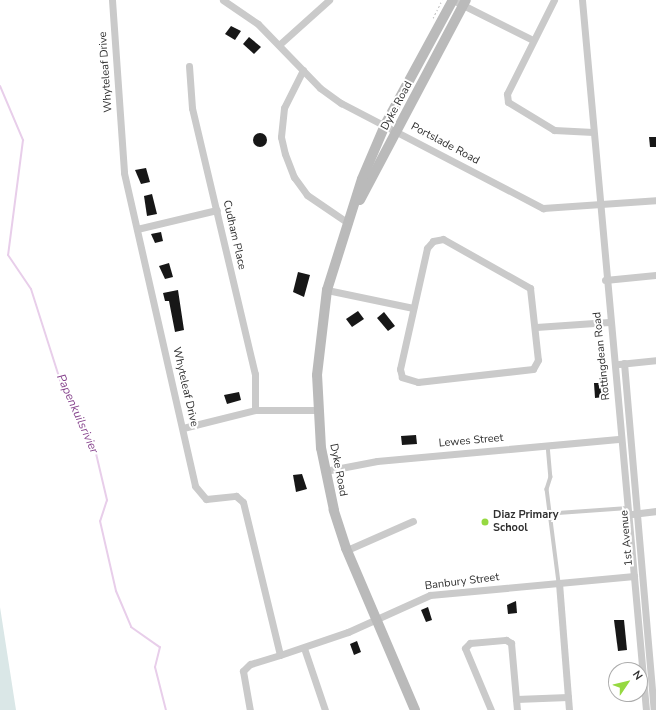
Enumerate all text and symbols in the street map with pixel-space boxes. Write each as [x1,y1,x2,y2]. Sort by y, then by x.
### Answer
street label: Whyteleaf Drive [97,31,115,113]
street label: Dyke Road [379,79,415,133]
street label: Portslade Road [408,120,482,168]
street label: Cudham Place [220,199,248,271]
street label: Rottingdean Road [591,311,613,401]
street label: Whyteleaf Drive [169,346,201,428]
water label: Papenkuilsrivier [53,372,101,456]
street label: Lewes Street [438,432,504,450]
street label: Dyke Road [326,443,350,497]
place label: Diaz Primary School [493,509,559,535]
street label: 1st Avenue [618,510,636,566]
marker: Diaz Primary School [480,517,490,527]
street label: Banbury Street [424,571,500,593]
north arrow [608,662,648,702]
text: N [629,668,646,683]

